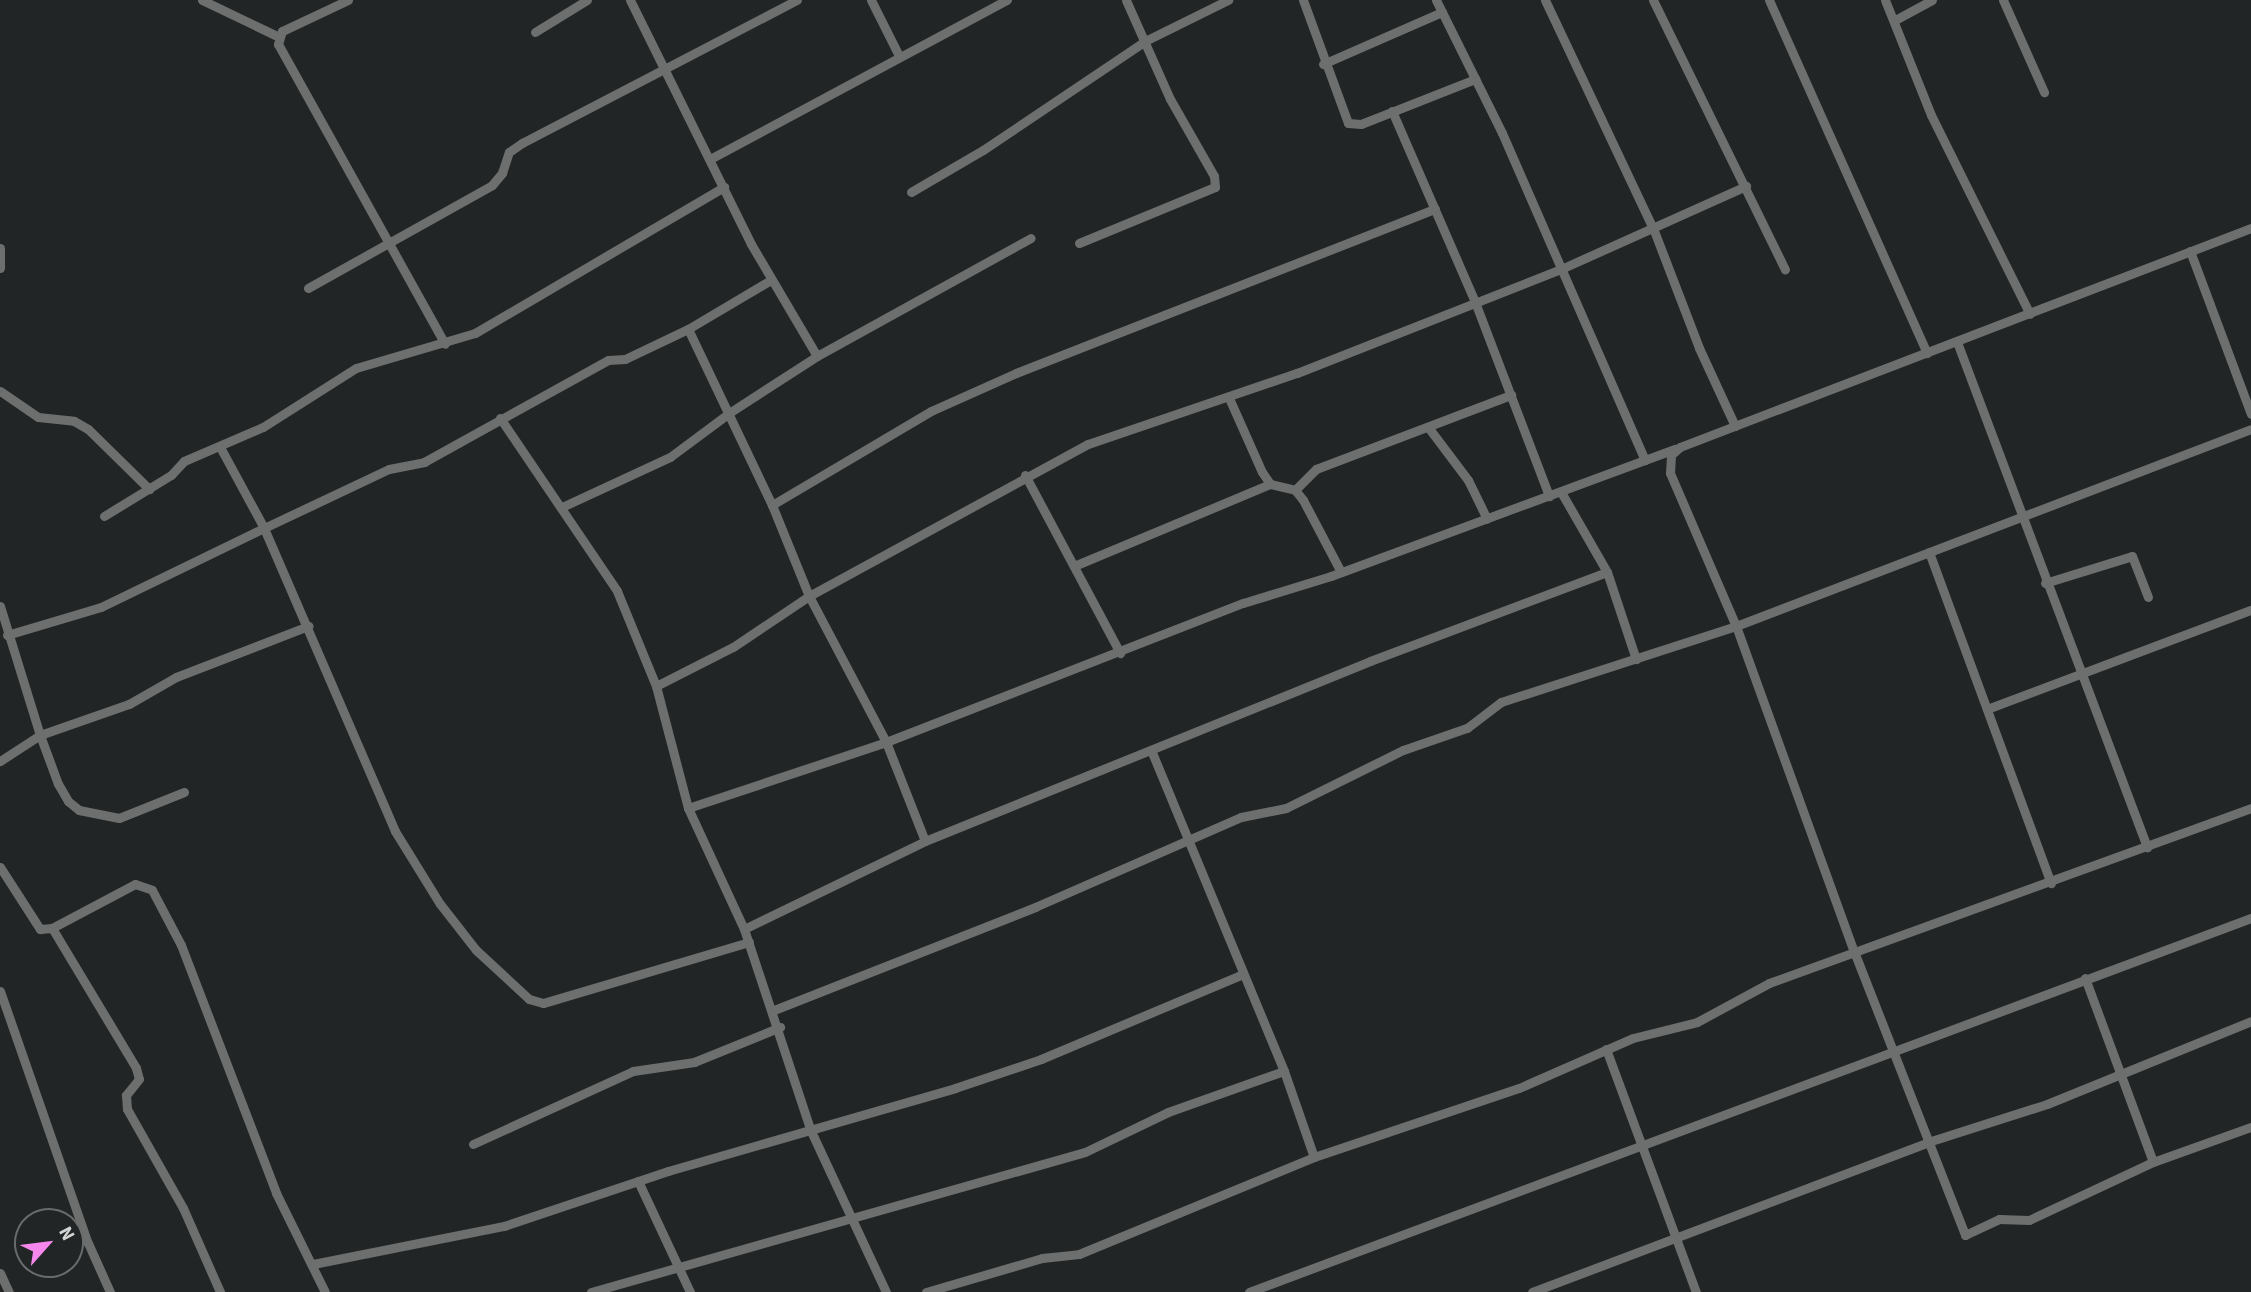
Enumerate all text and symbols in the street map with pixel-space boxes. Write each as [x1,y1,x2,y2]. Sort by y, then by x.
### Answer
north arrow [14,1208,84,1278]
text: N [51,1222,81,1246]

